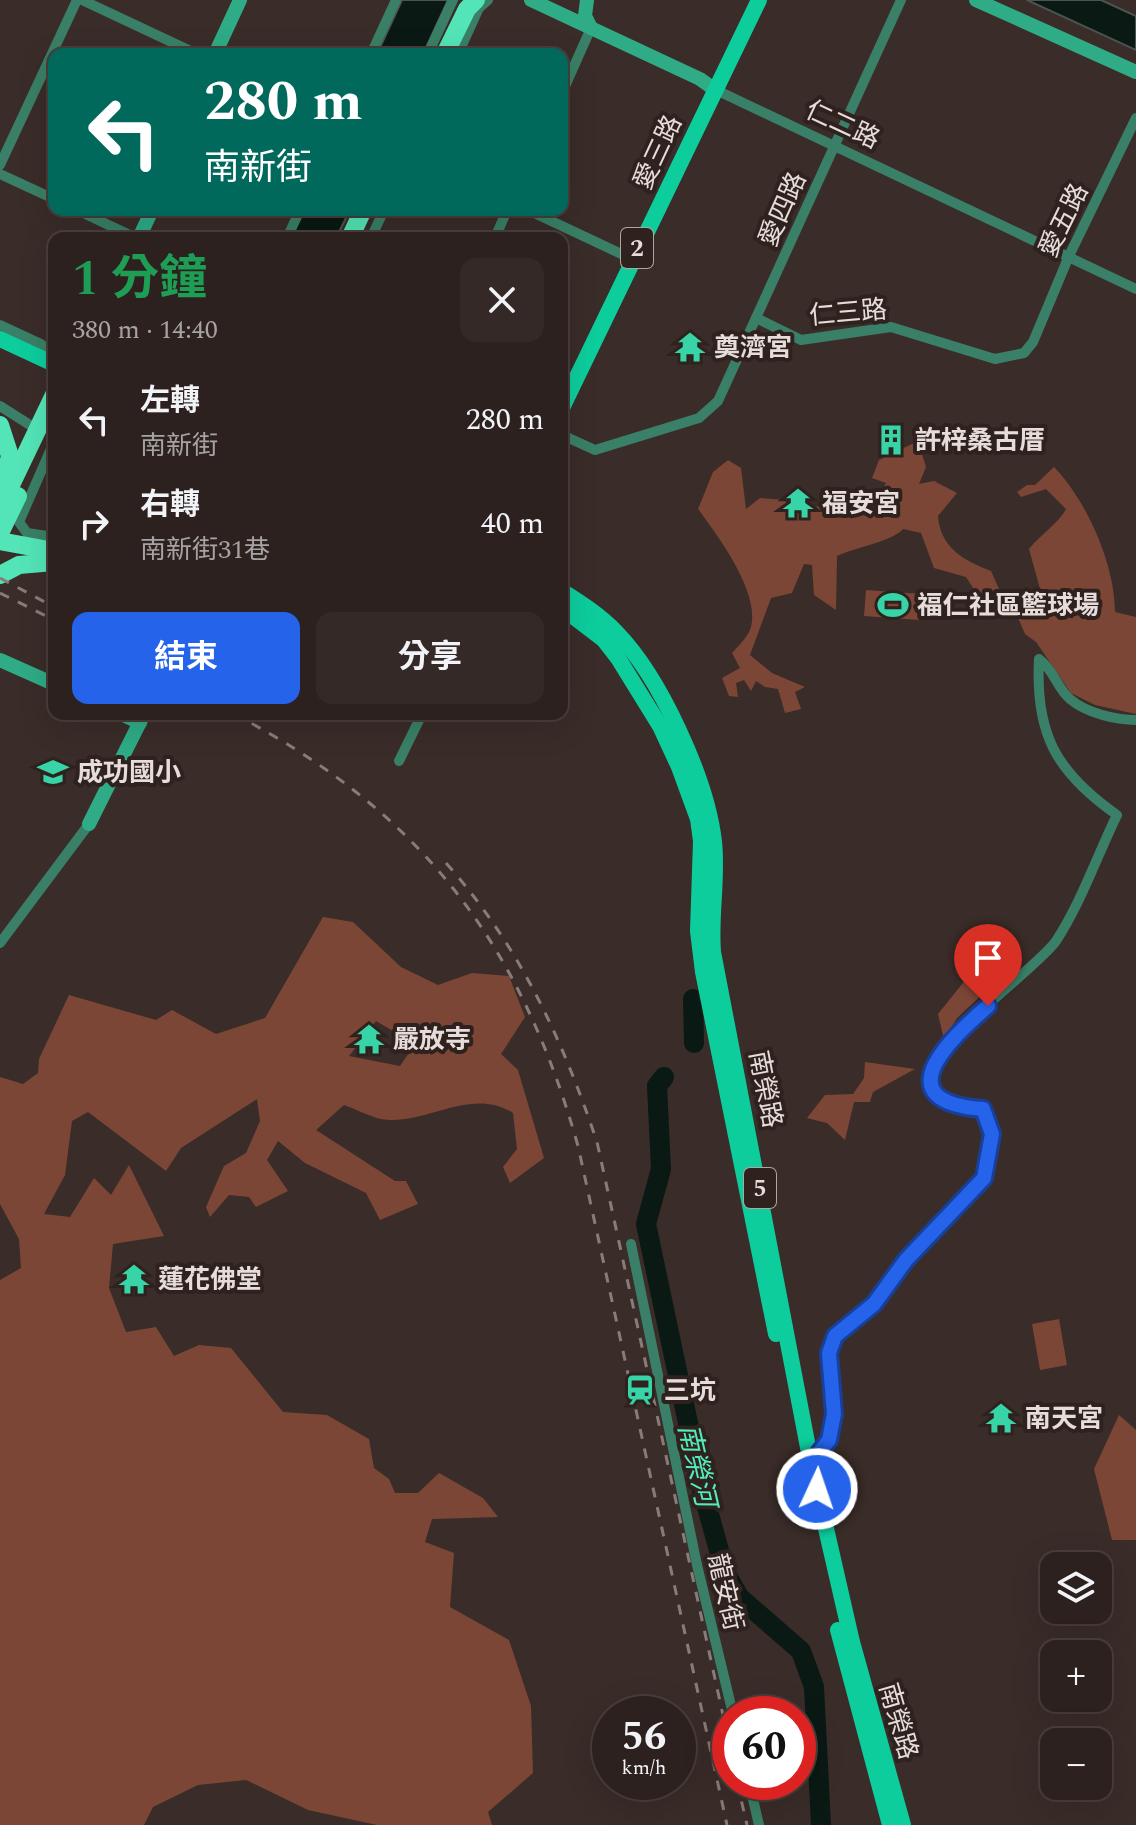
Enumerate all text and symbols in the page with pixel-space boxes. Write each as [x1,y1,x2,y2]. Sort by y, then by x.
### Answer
text: 280 m [204,60,363,145]
icon: left [72,80,176,184]
street label: 仁二路 [799,90,886,160]
street label: 愛三路 [623,109,693,196]
text: 南新街 [204,141,312,196]
street label: 愛四路 [749,166,817,253]
street label: 愛五路 [1029,177,1099,264]
road number: 2 [621,228,653,268]
text: 1 分鐘 [72,243,207,316]
button: close [460,258,544,342]
street label: 仁三路 [807,290,889,336]
text: 380 m · 14:40 [72,310,218,350]
place label: 奠濟宮 [714,328,792,368]
temple icon: 奠濟宮 [673,330,707,364]
text: 左轉 [140,378,200,424]
text: 280 m [466,397,544,443]
icon: left [72,398,116,442]
place label: 許梓桑古厝 [915,421,1045,461]
building icon: 許梓桑古厝 [874,423,908,457]
text: 南新街 [140,426,218,466]
text: 右轉 [140,482,200,528]
place label: 福安宮 [822,484,900,524]
temple icon: 福安宮 [781,486,815,520]
text: 40 m [481,501,544,547]
icon: right [72,502,116,546]
text: 南新街31巷 [140,530,270,570]
place label: 福仁社區籃球場 [917,586,1099,626]
sports icon: 福仁社區籃球場 [876,588,910,622]
button: 結束 [72,612,300,704]
button: 分享 [316,612,544,704]
place label: 成功國小 [77,753,181,793]
school or university icon: 成功國小 [36,755,70,789]
pin [954,924,1022,1006]
icon: arrive [966,936,1010,980]
place label: 嚴放寺 [393,1020,471,1060]
temple icon: 嚴放寺 [352,1022,386,1056]
street label: 南榮路 [738,1047,792,1131]
road number: 5 [744,1168,776,1208]
place label: 蓮花佛堂 [158,1260,262,1300]
temple icon: 蓮花佛堂 [117,1262,151,1296]
place label: 三坑 [664,1371,716,1411]
station icon: 三坑 [623,1373,657,1407]
place label: 南天宮 [1025,1399,1103,1439]
temple icon: 南天宮 [984,1401,1018,1435]
water label: 南榮河 [666,1420,728,1516]
position arrow [775,1447,859,1531]
street label: 龍安街 [697,1550,753,1635]
map controls [1040,1552,1112,1800]
button: layers [1040,1552,1112,1624]
button: + [1040,1640,1112,1712]
street label: 南榮路 [868,1678,928,1764]
speed limit sign: 60 [712,1696,816,1800]
text: 56 [622,1707,666,1768]
button: − [1040,1728,1112,1800]
text: km/h [622,1753,667,1783]

